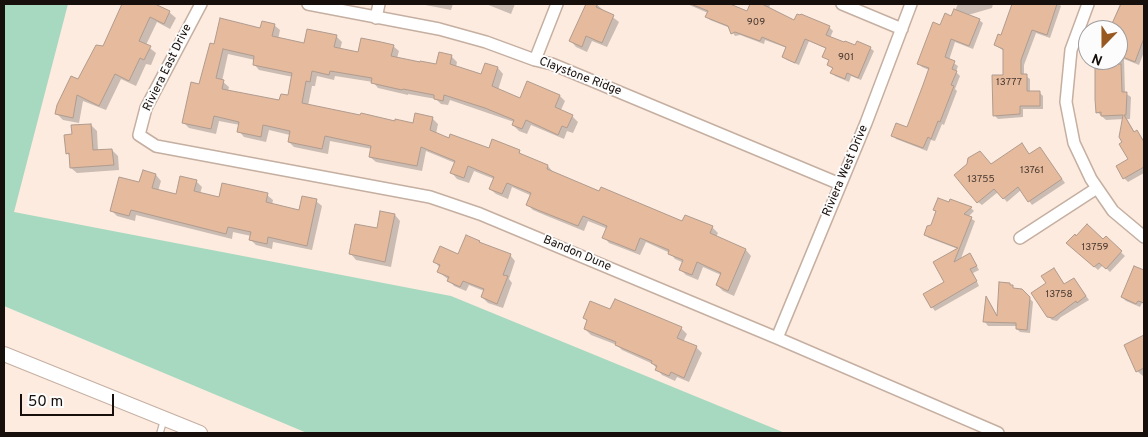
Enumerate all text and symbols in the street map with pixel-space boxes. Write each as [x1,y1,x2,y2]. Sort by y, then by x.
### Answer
house number: 909 [747,17,765,29]
north arrow [1078,20,1128,70]
street label: Riviera East Drive [141,22,195,114]
text: N [1090,49,1105,68]
house number: 901 [838,52,854,64]
street label: Claystone Ridge [537,55,623,99]
house number: 13777 [996,77,1022,89]
street label: Riviera West Drive [820,123,872,219]
house number: 13761 [1020,165,1044,177]
house number: 13755 [967,174,995,186]
street label: Bandon Dune [541,233,613,275]
house number: 13759 [1082,242,1108,254]
house number: 13758 [1045,289,1073,301]
scale bar [22,384,116,416]
text: 50 m [28,393,63,412]

